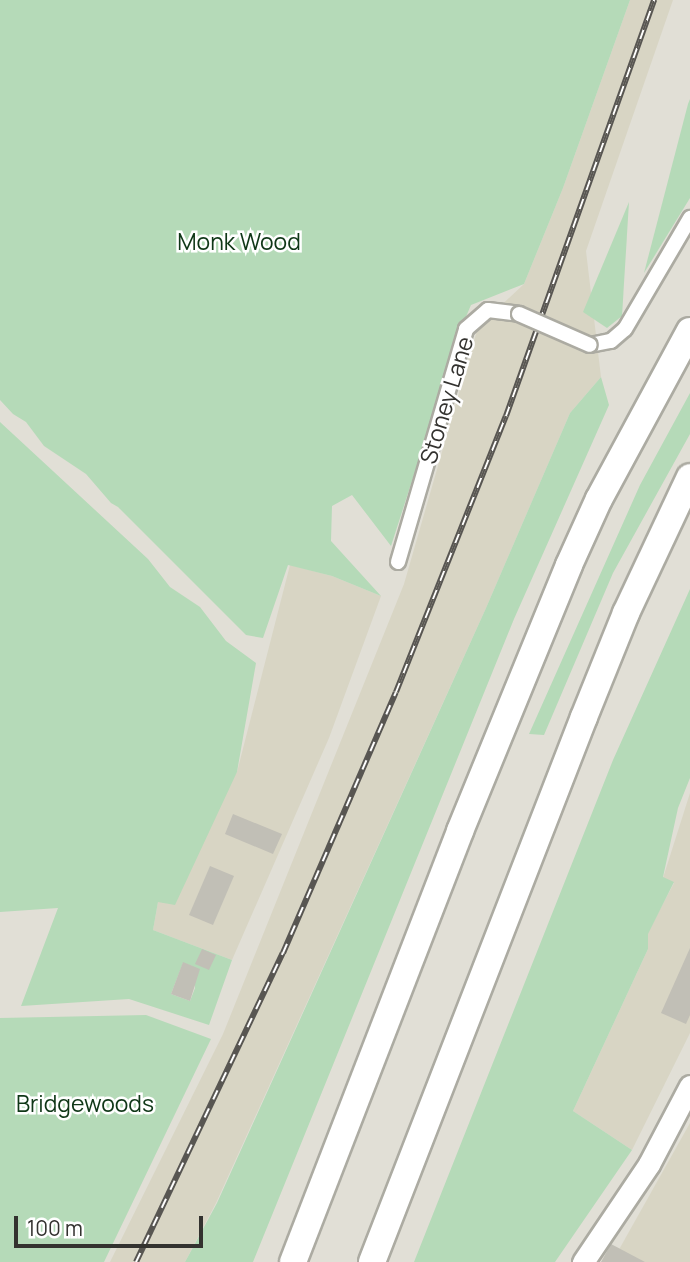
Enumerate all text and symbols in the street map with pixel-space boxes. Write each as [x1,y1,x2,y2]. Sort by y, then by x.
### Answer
park label: Monk Wood [177,227,301,255]
street label: Stoney Lane [414,333,478,467]
park label: Bridgewoods [16,1089,154,1117]
scale bar [18,1202,206,1246]
text: 100 m [27,1214,83,1242]

